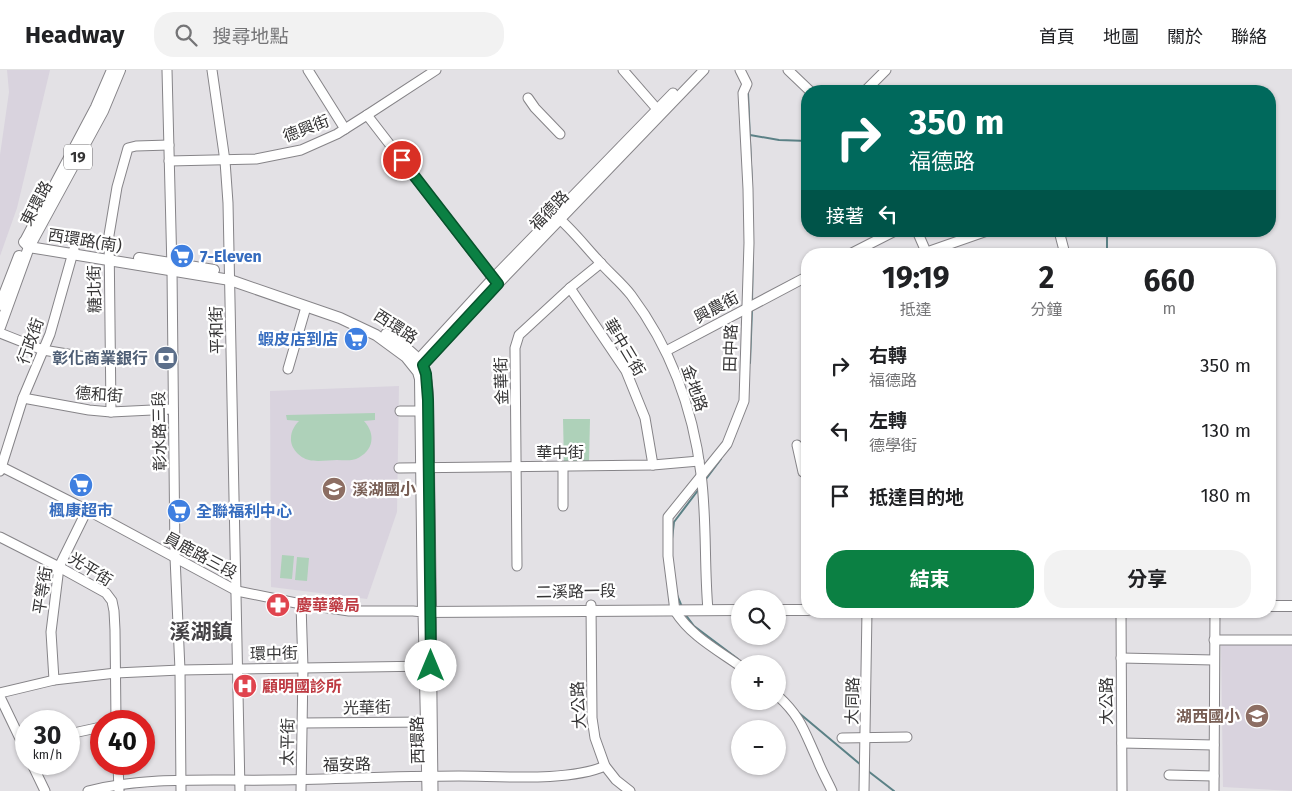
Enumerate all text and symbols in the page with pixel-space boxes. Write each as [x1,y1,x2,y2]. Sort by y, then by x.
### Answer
search box [154,12,504,57]
text: Headway [25,21,124,49]
icon: search [172,21,200,49]
text: 搜尋地點 [212,25,288,48]
text: 首頁 [1039,26,1075,48]
text: 地圖 [1103,26,1139,48]
text: 關於 [1167,26,1203,48]
text: 聯絡 [1231,26,1267,48]
text: 350 m [909,101,1004,143]
icon: right [826,105,891,170]
street label: 德興街 [280,111,332,146]
pin [381,139,423,181]
road number: 19 [64,144,92,170]
icon: arrive [388,146,416,174]
text: 福德路 [909,148,975,175]
street label: 東環路 [17,178,56,229]
street label: 福德路 [526,186,573,234]
icon: left [874,200,902,228]
text: 接著 [826,205,864,228]
street label: 西環路(南) [47,225,123,256]
supermarket icon: 7-Eleven [169,243,195,269]
place label: 7-Eleven [200,247,262,266]
text: 19:19 [882,260,950,296]
text: 2 [1039,260,1054,296]
text: 660 [1144,263,1195,299]
street label: 糖北街 [85,265,104,313]
street label: 興農街 [691,288,742,327]
text: m [1162,299,1176,318]
text: 抵達 [900,300,932,319]
text: 分鐘 [1031,300,1063,319]
street label: 西環路 [370,305,421,347]
street label: 平和街 [207,306,226,354]
street label: 行政街 [13,315,48,367]
street label: 華中三街 [600,315,649,380]
street label: 田中路 [720,324,741,372]
supermarket icon: 蝦皮店到店 [343,326,369,352]
place label: 蝦皮店到店 [258,330,338,349]
text: 右轉 [869,344,907,367]
bank icon: 彰化商業銀行 [153,345,179,371]
place label: 彰化商業銀行 [52,349,148,368]
icon: right [826,352,854,380]
text: 350 m [1200,354,1251,377]
street label: 金華街 [491,357,512,405]
street label: 金地路 [678,362,711,414]
text: 福德路 [869,371,917,390]
street label: 德和街 [74,383,124,406]
street label: 彰水路三段 [149,391,170,471]
text: 左轉 [869,409,907,432]
icon: left [826,417,854,445]
text: 130 m [1201,419,1251,442]
text: 德學街 [869,436,917,455]
street label: 華中街 [536,443,584,462]
supermarket icon: 楓康超市 [68,472,94,498]
school or university icon: 溪湖國小 [321,476,347,502]
place label: 溪湖國小 [352,480,416,499]
icon: arrive [826,482,854,510]
text: 180 m [1200,484,1251,507]
text: 抵達目的地 [869,486,964,509]
supermarket icon: 全聯福利中心 [166,498,192,524]
place label: 楓康超市 [49,501,113,520]
place label: 全聯福利中心 [196,502,292,521]
street label: 員鹿路三段 [161,528,241,583]
street label: 光平街 [65,549,116,590]
button: 結束 [826,550,1034,608]
button: 分享 [1044,550,1251,608]
street label: 平等街 [29,565,56,615]
street label: 二溪路一段 [536,581,616,602]
map controls [731,590,786,775]
button: search [731,590,786,645]
pharmacy icon: 慶華藥局 [265,592,291,618]
place label: 慶華藥局 [296,596,360,615]
district label: 溪湖鎮 [170,619,233,645]
position arrow [404,639,456,691]
street label: 環中街 [250,644,298,663]
button: + [731,655,786,710]
hospital icon: 顧明國診所 [232,673,258,699]
place label: 顧明國診所 [262,677,342,696]
street label: 大同路 [843,677,862,725]
street label: 大公路 [1097,677,1116,725]
street label: 大公路 [568,681,589,729]
street label: 光華街 [343,698,391,717]
school or university icon: 湖西國小 [1244,703,1270,729]
place label: 湖西國小 [1176,707,1240,726]
speed limit sign: 40 [90,710,155,775]
street label: 西環路 [408,716,427,764]
street label: 太平街 [278,718,297,766]
button: − [731,720,786,775]
text: 30 [34,721,61,751]
text: km/h [33,748,62,762]
street label: 福安路 [323,755,371,774]

